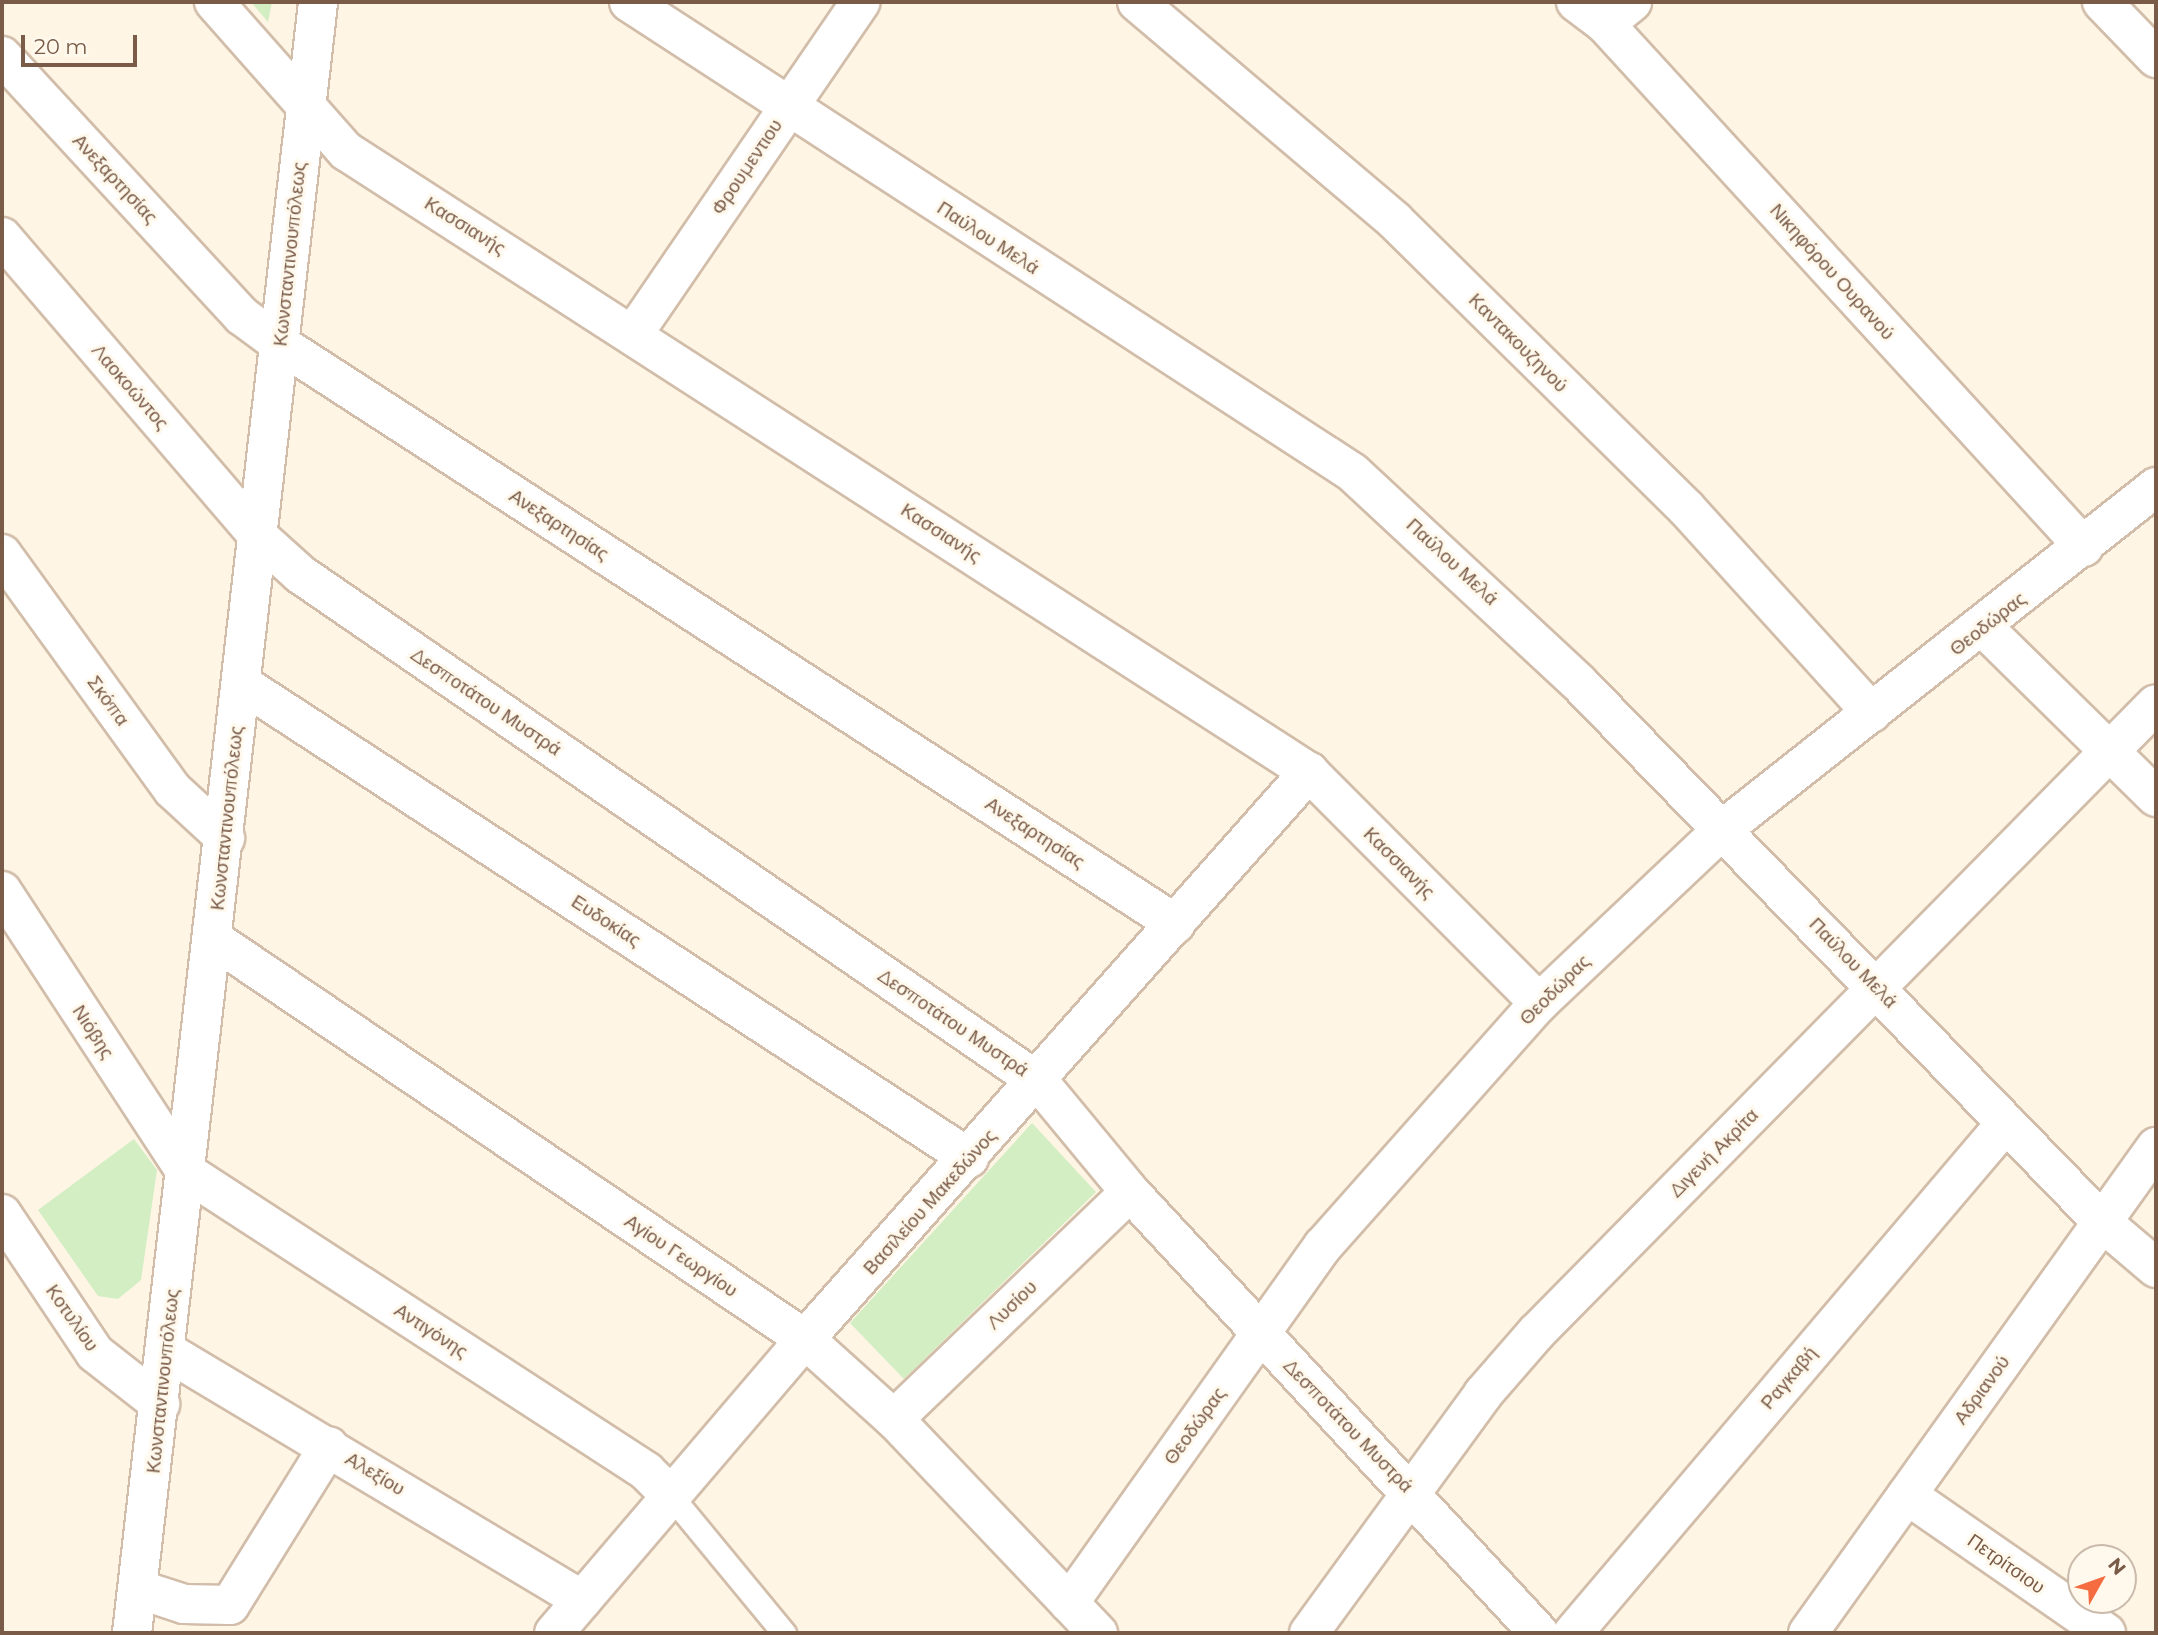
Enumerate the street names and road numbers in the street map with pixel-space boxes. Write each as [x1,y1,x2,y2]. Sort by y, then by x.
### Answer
street label: Φρουμεντιου [707,115,787,219]
street label: Ανεξαρτησίας [68,130,162,228]
street label: Κωνσταντινουπόλεως [269,161,311,347]
street label: Κασσιανής [420,192,510,260]
street label: Παύλου Μελά [933,197,1043,279]
street label: Νικηφόρου Ουρανού [1765,199,1899,345]
street label: Καντακουζηνού [1464,289,1572,397]
street label: Λαοκοώντος [87,340,173,434]
street label: Ανεξαρτησίας [505,484,613,566]
street label: Κασσιανής [897,499,985,567]
street label: Παύλου Μελά [1401,514,1503,610]
street label: Θεοδώρας [1945,587,2031,661]
street label: Δεσποτάτου Μυστρά [406,643,566,761]
street label: Σκόπα [82,672,134,730]
street label: Κωνσταντινουπόλεως [206,725,248,911]
street label: Ανεξαρτησίας [981,792,1089,874]
street label: Κασσιανής [1359,823,1439,903]
street label: Ευδοκίας [567,890,645,952]
street label: Παύλου Μελά [1804,913,1902,1013]
street label: Θεοδώρας [1515,950,1595,1030]
street label: Δεσποτάτου Μυστρά [873,964,1033,1082]
street label: Νιόβης [67,1001,119,1063]
street label: Διγενή Ακρίτα [1665,1104,1763,1202]
street label: Βασιλείου Μακεδώνος [859,1125,1001,1279]
street label: Αγίου Γεωργίου [620,1210,742,1302]
street label: Λυσίου [982,1276,1042,1334]
street label: Κοτυλίου [41,1280,103,1356]
street label: Κωνσταντινουπόλεως [142,1288,184,1474]
street label: Αντιγόνης [390,1299,472,1363]
street label: Ραγκαβή [1756,1342,1822,1414]
street label: Αδριανού [1949,1351,2015,1429]
street label: Δεσποτάτου Μυστρά [1279,1355,1417,1497]
street label: Θεοδώρας [1159,1383,1231,1469]
street label: Αλεξίου [341,1447,409,1501]
street label: Πετρίτσιου [1963,1529,2049,1599]

